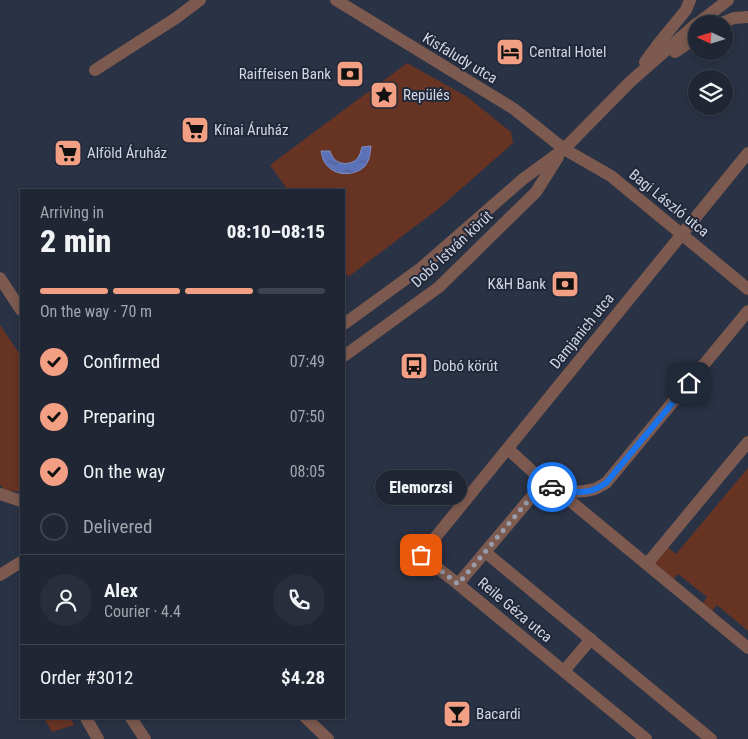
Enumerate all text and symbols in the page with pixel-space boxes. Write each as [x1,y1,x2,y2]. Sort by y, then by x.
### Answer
north arrow [688,15,732,60]
map controls [688,15,733,115]
street label: Kisfaludy utca [419,29,501,87]
hotel icon: Central Hotel [495,37,525,67]
place label: Central Hotel [529,43,606,61]
bank icon: Raiffeisen Bank [335,59,365,89]
place label: Raiffeisen Bank [239,65,331,83]
button: layers [688,70,733,115]
place icon: Repülés [369,80,399,110]
place label: Repülés [403,86,450,104]
supermarket icon: Kínai Áruház [180,115,210,145]
place label: Kínai Áruház [214,121,289,139]
supermarket icon: Alföld Áruház [53,138,83,168]
place label: Alföld Áruház [87,144,167,162]
street label: Bagi László utca [625,165,713,241]
text: Arriving in [40,203,104,222]
street label: Dobó István körút [408,207,496,291]
text: 08:10–08:15 [227,220,325,243]
text: 2 min [40,222,111,260]
bank icon: K&H Bank [550,269,580,299]
place label: K&H Bank [488,275,546,293]
street label: Damjanich utca [546,290,618,372]
text: On the way · 70 m [40,302,152,321]
icon: check [40,348,68,376]
text: Confirmed [83,350,160,373]
bus stop icon: Dobó körút [399,351,429,381]
text: 07:49 [290,352,325,371]
place label: Dobó körút [433,357,498,375]
pin [668,362,710,404]
icon: home [675,369,703,397]
icon: check [40,403,68,431]
text: Preparing [83,405,155,428]
text: 07:50 [290,407,325,426]
icon: check [40,458,68,486]
text: On the way [83,460,165,483]
text: 08:05 [290,462,325,481]
courier [527,462,577,512]
callout: Elemorzsi [375,470,467,505]
icon: car [538,473,566,501]
text: Elemorzsi [389,478,453,497]
text: Delivered [83,515,152,538]
pin [400,534,442,576]
icon: bag [407,541,435,569]
button: person [40,574,92,626]
button: phone [273,574,325,626]
street label: Reile Géza utca [474,574,556,646]
text: Alex [104,579,138,602]
text: Courier · 4.4 [104,602,181,621]
text: Order #3012 [40,666,133,689]
text: $4.28 [281,666,325,689]
bar icon: Bacardi [442,699,472,729]
place label: Bacardi [476,705,521,723]

